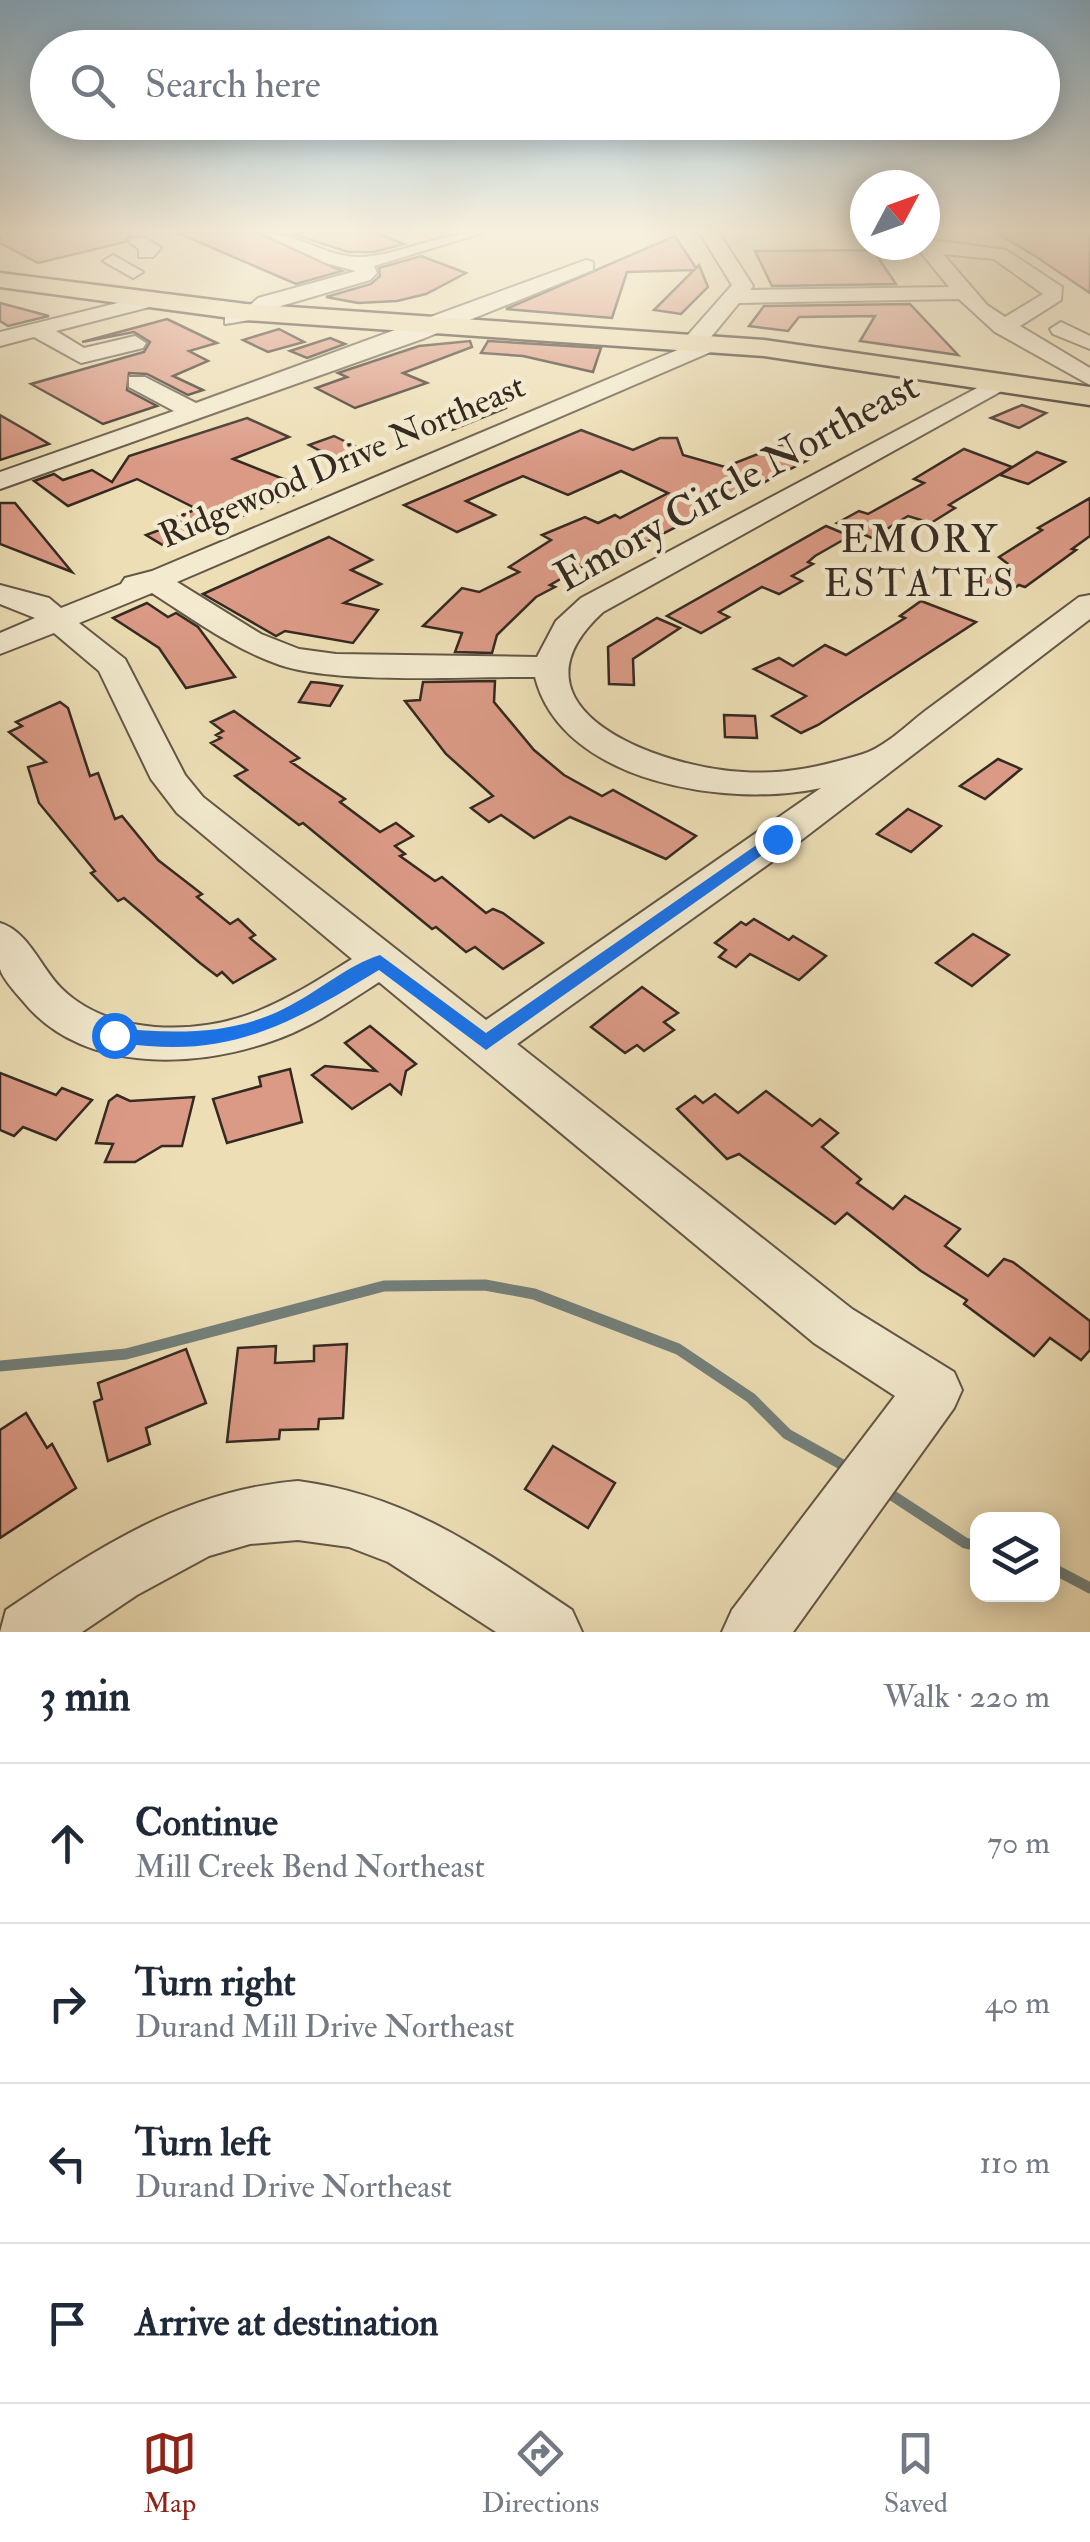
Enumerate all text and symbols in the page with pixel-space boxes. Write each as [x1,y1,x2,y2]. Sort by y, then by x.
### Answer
search box [30,30,1060,140]
icon: search [65,58,120,113]
text: Search here [145,61,321,109]
north arrow [850,170,940,260]
street label: Emory Circle Northeast [546,360,928,604]
street label: Ridgewood Drive Northeast [153,364,531,558]
district label: EMORY ESTATES [824,516,1016,608]
route end [755,817,801,863]
route start [92,1013,138,1059]
map controls [970,1512,1060,1602]
button: layers [970,1512,1060,1602]
text: 3 min [40,1671,130,1723]
text: Walk · 220 m [883,1677,1050,1717]
text: Continue [135,1799,278,1847]
icon: ahead [40,1816,95,1871]
text: 70 m [987,1823,1050,1863]
text: Mill Creek Bend Northeast [135,1847,485,1887]
text: Turn right [135,1959,296,2007]
icon: right [40,1976,95,2031]
text: 40 m [985,1983,1050,2023]
text: Durand Mill Drive Northeast [135,2007,514,2047]
text: Turn left [135,2119,271,2167]
icon: left [40,2136,95,2191]
text: 110 m [979,2143,1050,2183]
text: Durand Drive Northeast [135,2167,452,2207]
icon: arrive [40,2296,95,2351]
text: Arrive at destination [135,2299,439,2347]
tab: Map [142,2426,197,2521]
tab: Directions [482,2426,599,2521]
tab: Saved [884,2426,948,2521]

